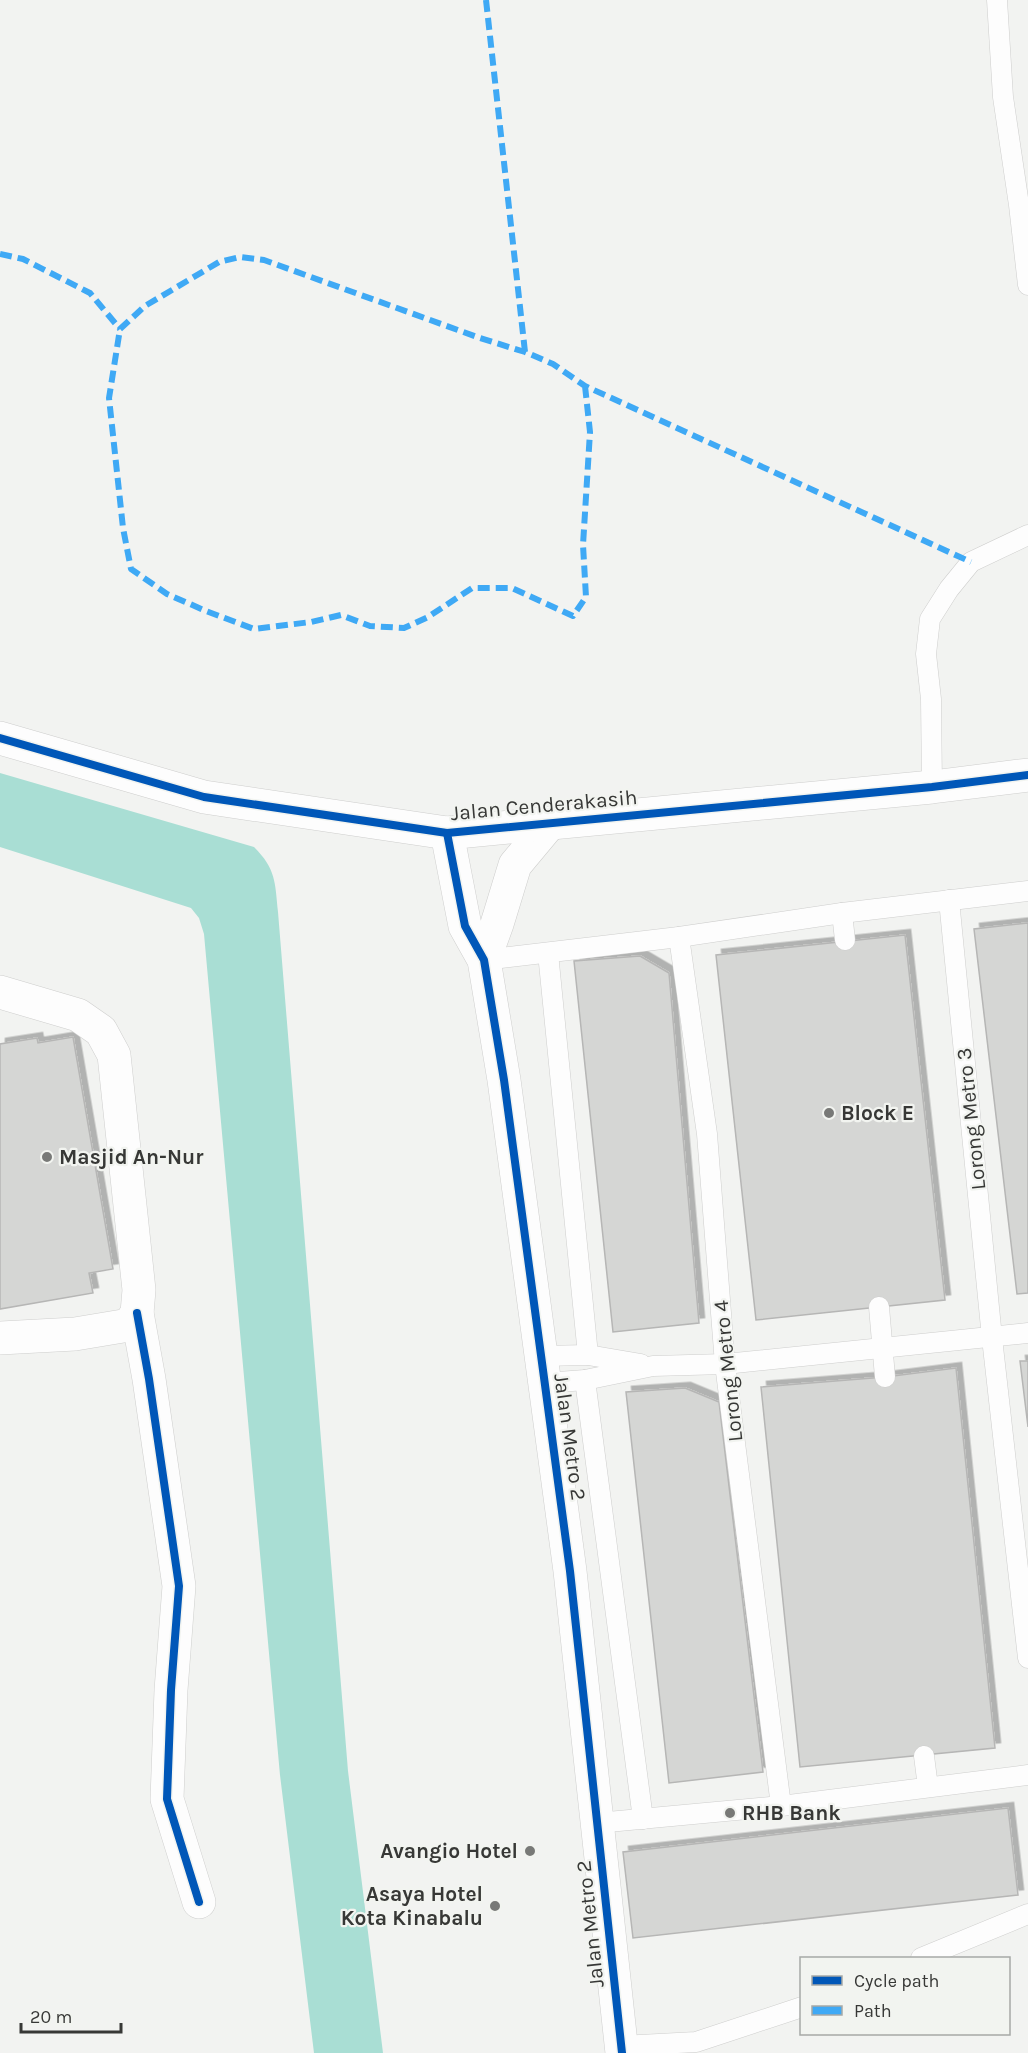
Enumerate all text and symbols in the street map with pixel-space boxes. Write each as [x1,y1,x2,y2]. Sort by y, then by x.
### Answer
street label: Jalan Cenderakasih [450,785,638,825]
street label: Lorong Metro 3 [952,1047,990,1191]
place label: Block E [841,1101,914,1125]
marker: Block E [822,1106,836,1120]
place label: Masjid An-Nur [59,1145,204,1169]
marker: Masjid An-Nur [40,1150,54,1164]
street label: Lorong Metro 4 [709,1299,747,1443]
street label: Jalan Metro 2 [549,1372,591,1502]
place label: RHB Bank [742,1801,841,1825]
marker: RHB Bank [723,1806,737,1820]
place label: Avangio Hotel [380,1839,518,1863]
marker: Avangio Hotel [523,1844,537,1858]
street label: Jalan Metro 2 [571,1859,609,1989]
place label: Asaya Hotel Kota Kinabalu [341,1882,483,1930]
marker: Asaya Hotel Kota Kinabalu [488,1899,502,1913]
legend [800,1957,1010,2035]
text: Cycle path [854,1970,939,1992]
scale bar [21,1996,122,2034]
text: Path [854,2000,892,2022]
text: 20 m [30,2006,72,2028]

